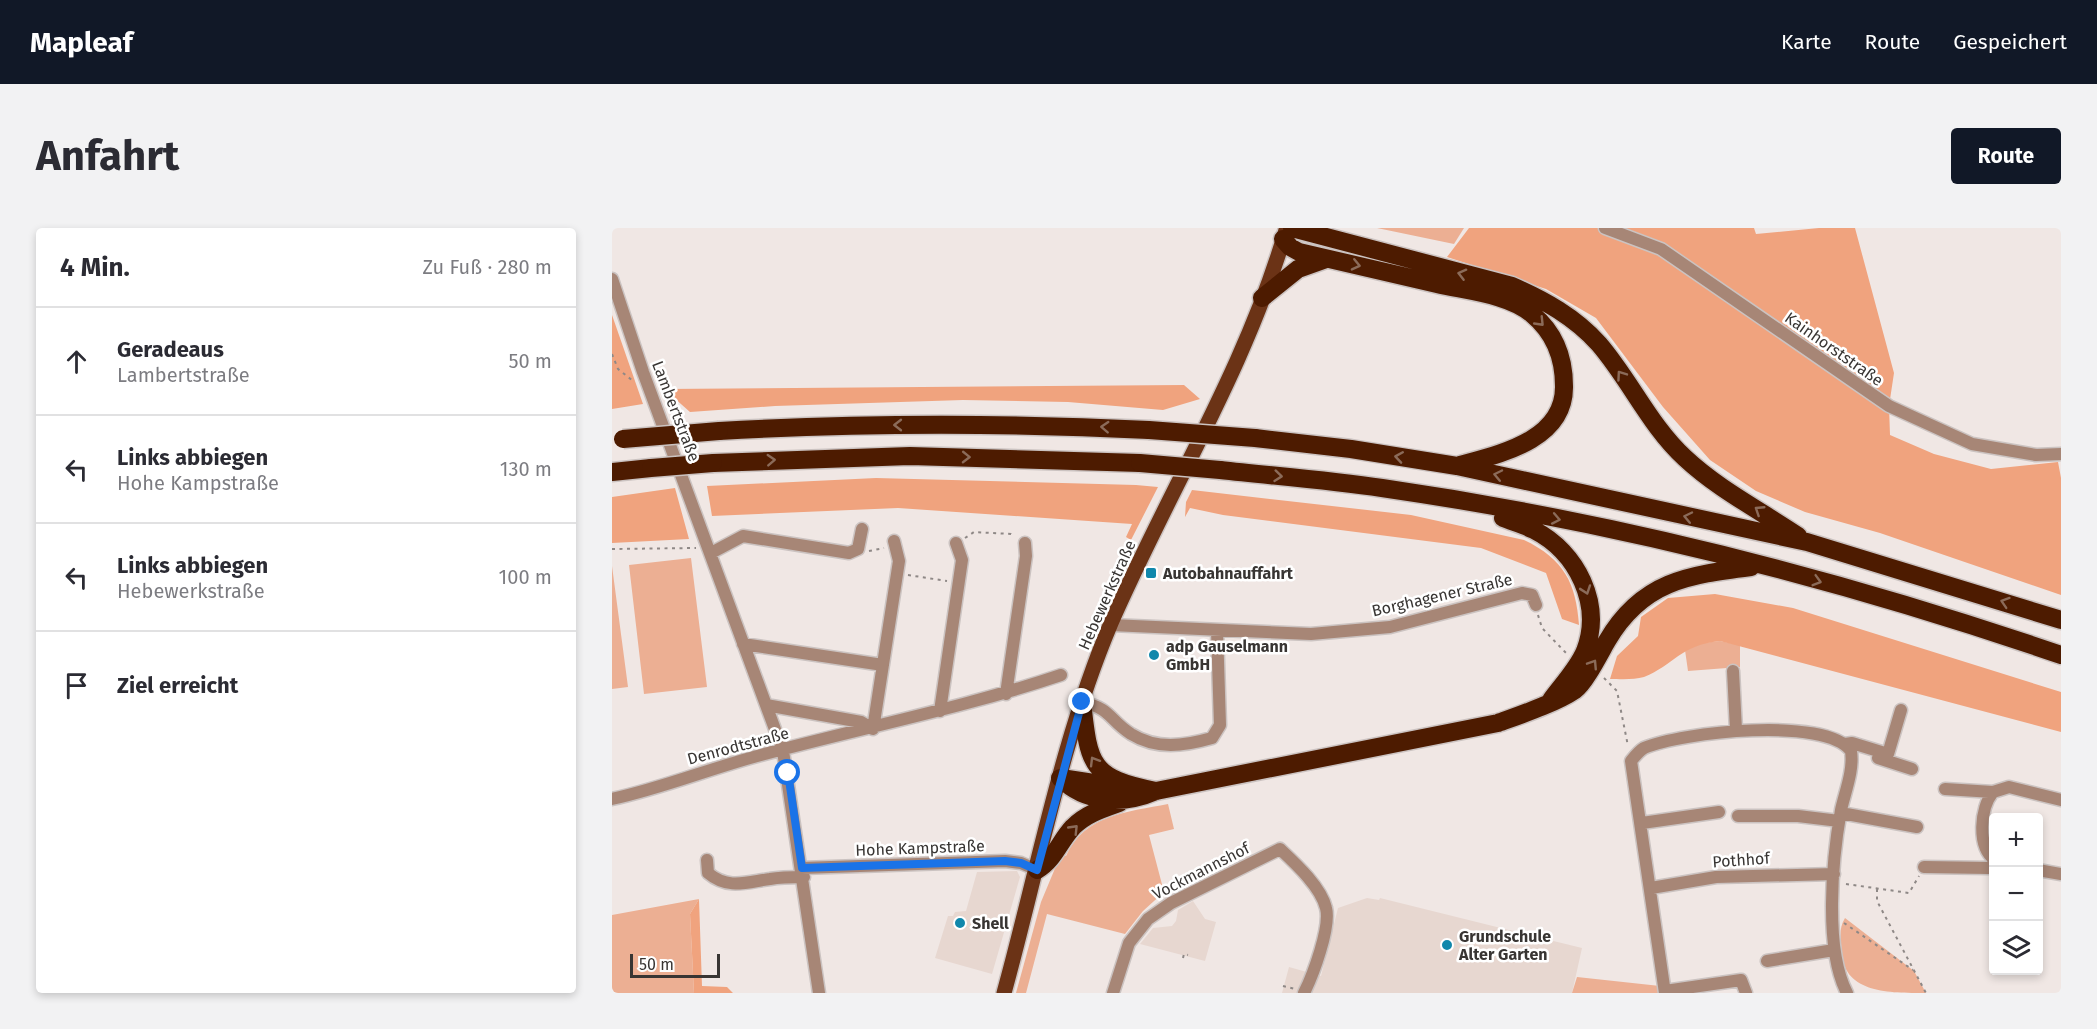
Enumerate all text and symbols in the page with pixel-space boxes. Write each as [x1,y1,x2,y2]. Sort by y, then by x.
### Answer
text: Mapleaf [30,26,133,59]
text: Karte [1781,29,1832,55]
text: Route [1865,29,1920,55]
text: Gespeichert [1953,29,2067,55]
button: Route [1951,128,2061,184]
text: Anfahrt [36,131,179,181]
text: 4 Min. [60,252,130,283]
text: Zu Fuß · 280 m [423,255,552,279]
one-way arrow [1351,258,1361,271]
one-way arrow [1457,268,1467,281]
street label: Kainhorststraße [1781,308,1887,390]
one-way arrow [1533,316,1544,326]
text: Geradeaus [117,336,224,363]
icon: ahead [60,345,93,378]
text: 50 m [508,349,552,373]
street label: Lambertstraße [648,358,704,464]
text: Lambertstraße [117,363,250,387]
one-way arrow [1617,371,1628,382]
one-way arrow [893,419,902,431]
one-way arrow [1101,421,1110,434]
text: Links abbiegen [117,444,268,471]
one-way arrow [962,450,971,463]
one-way arrow [1395,451,1405,464]
icon: left [60,453,93,486]
one-way arrow [767,453,776,466]
text: 130 m [500,457,552,481]
one-way arrow [1273,469,1282,482]
one-way arrow [1493,470,1503,483]
text: Hohe Kampstraße [117,471,279,495]
one-way arrow [1754,506,1765,517]
one-way arrow [1684,511,1694,524]
one-way arrow [1550,512,1560,525]
street label: Hebewerkstraße [1074,537,1140,653]
text: Links abbiegen [117,552,268,579]
icon: left [60,561,93,594]
place label: Autobahnauffahrt [1162,564,1294,583]
text: 100 m [499,565,552,589]
marker: Autobahnauffahrt [1144,566,1158,580]
street label: Borghagener Straße [1370,570,1514,620]
one-way arrow [1811,574,1822,586]
text: Hebewerkstraße [117,579,265,603]
one-way arrow [1578,584,1591,594]
one-way arrow [2001,597,2011,609]
place label: adp Gauselmann GmbH [1166,637,1288,674]
marker: adp Gauselmann GmbH [1147,648,1161,662]
one-way arrow [1586,660,1597,671]
icon: arrive [60,669,93,702]
text: Ziel erreicht [117,672,238,699]
route end [1068,688,1094,714]
street label: Denrodtstraße [685,723,791,769]
one-way arrow [1090,757,1102,767]
route start [774,759,800,785]
map controls [1989,813,2043,975]
button: + [1989,813,2043,867]
one-way arrow [1067,825,1078,836]
street label: Hohe Kampstraße [855,836,985,860]
street label: Vockmannshof [1149,838,1254,904]
street label: Pothhof [1712,848,1772,871]
button: − [1989,867,2043,921]
place label: Shell [972,914,1009,933]
marker: Shell [953,916,967,930]
button: layers [1989,921,2043,975]
place label: Grundschule Alter Garten [1458,927,1551,964]
marker: Grundschule Alter Garten [1440,938,1454,952]
scale bar [630,951,720,978]
text: 50 m [639,955,674,974]

